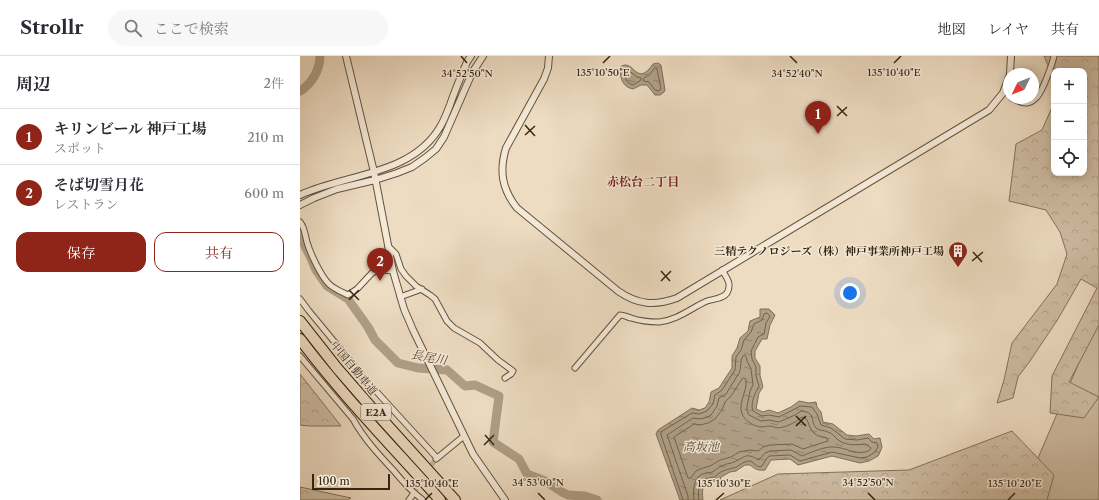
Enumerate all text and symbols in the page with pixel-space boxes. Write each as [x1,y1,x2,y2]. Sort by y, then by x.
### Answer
search box [108,10,388,46]
text: Strollr [20,16,84,39]
icon: search [122,17,144,39]
text: ここで検索 [154,19,229,38]
text: 地図 [938,20,966,38]
text: レイヤ [988,20,1029,38]
text: 共有 [1051,20,1079,38]
text: 135°10'50"E [576,66,630,79]
text: 135°10'40"E [867,66,921,79]
text: 34°52'50"N [441,67,493,80]
text: 34°52'40"N [771,67,823,80]
north arrow [1003,68,1039,104]
map controls [1051,68,1087,176]
button: + [1051,68,1087,104]
text: 周辺 [16,74,50,94]
text: 2件 [264,75,284,91]
pin: 1 [805,101,831,134]
button: − [1051,104,1087,140]
text: キリンビール 神戸工場 [54,119,207,138]
text: 1 [26,129,32,145]
text: 210 m [247,129,284,145]
text: スポット [54,140,106,156]
button: locate [1051,140,1087,176]
district label: 赤松台二丁目 [607,174,679,189]
text: そば切雪月花 [54,175,144,194]
text: 2 [25,185,33,201]
text: 600 m [244,185,284,201]
text: レストラン [54,196,119,212]
button: 保存 [16,232,146,272]
button: 共有 [154,232,284,272]
building icon: 三精テクノロジーズ（株）神戸事業所神戸工場 [947,240,969,268]
place label: 三精テクノロジーズ（株）神戸事業所神戸工場 [714,244,944,258]
pin: 2 [367,248,393,281]
your location [840,283,860,303]
street label: 中国自動車道 [327,338,381,398]
water label: 長尾川 [410,346,450,368]
road number: E2A [361,404,391,420]
water label: 高坂池 [683,439,721,454]
scale bar [312,472,390,491]
text: 100 m [318,474,350,488]
text: 34°53'00"N [512,476,564,489]
text: 34°52'50"N [842,476,894,489]
text: 135°10'40"E [405,477,459,490]
text: 135°10'30"E [697,477,751,490]
text: 135°10'20"E [988,477,1042,490]

